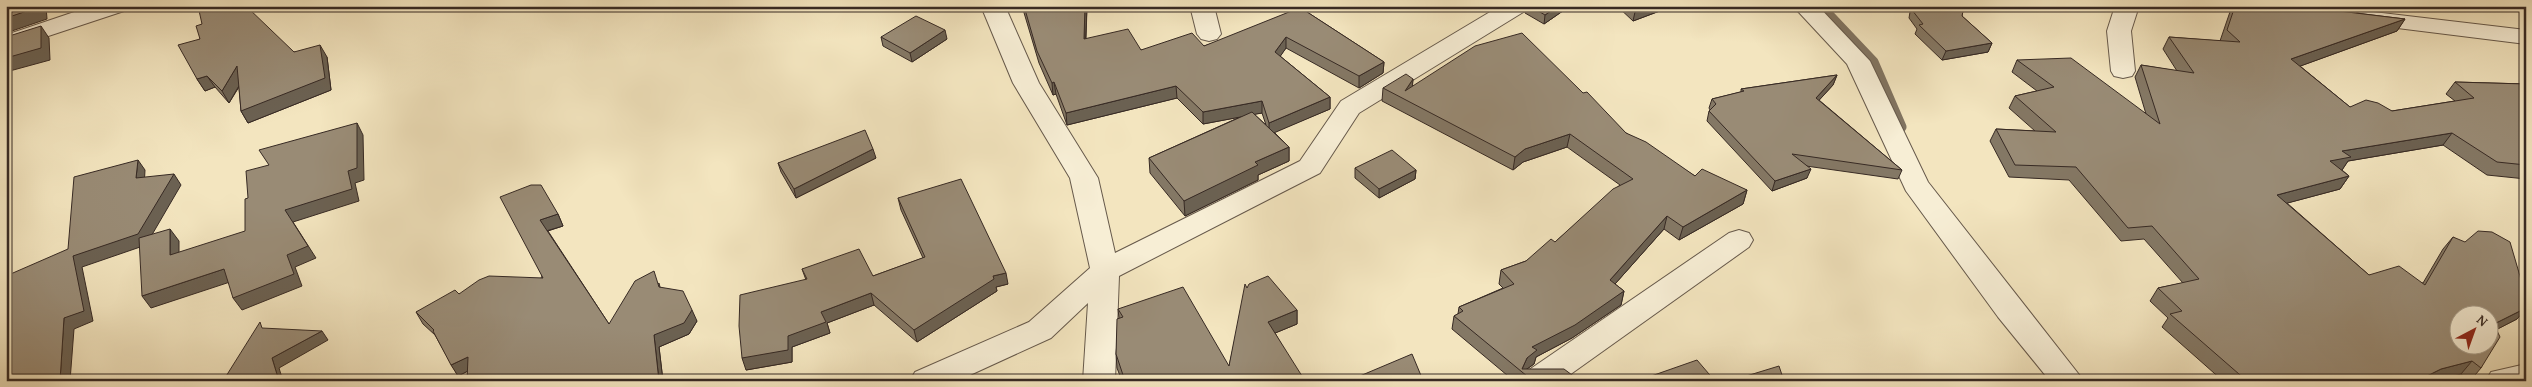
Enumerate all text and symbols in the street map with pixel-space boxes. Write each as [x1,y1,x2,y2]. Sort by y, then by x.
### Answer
north arrow [2450,304,2500,354]
text: N [2472,310,2493,331]

